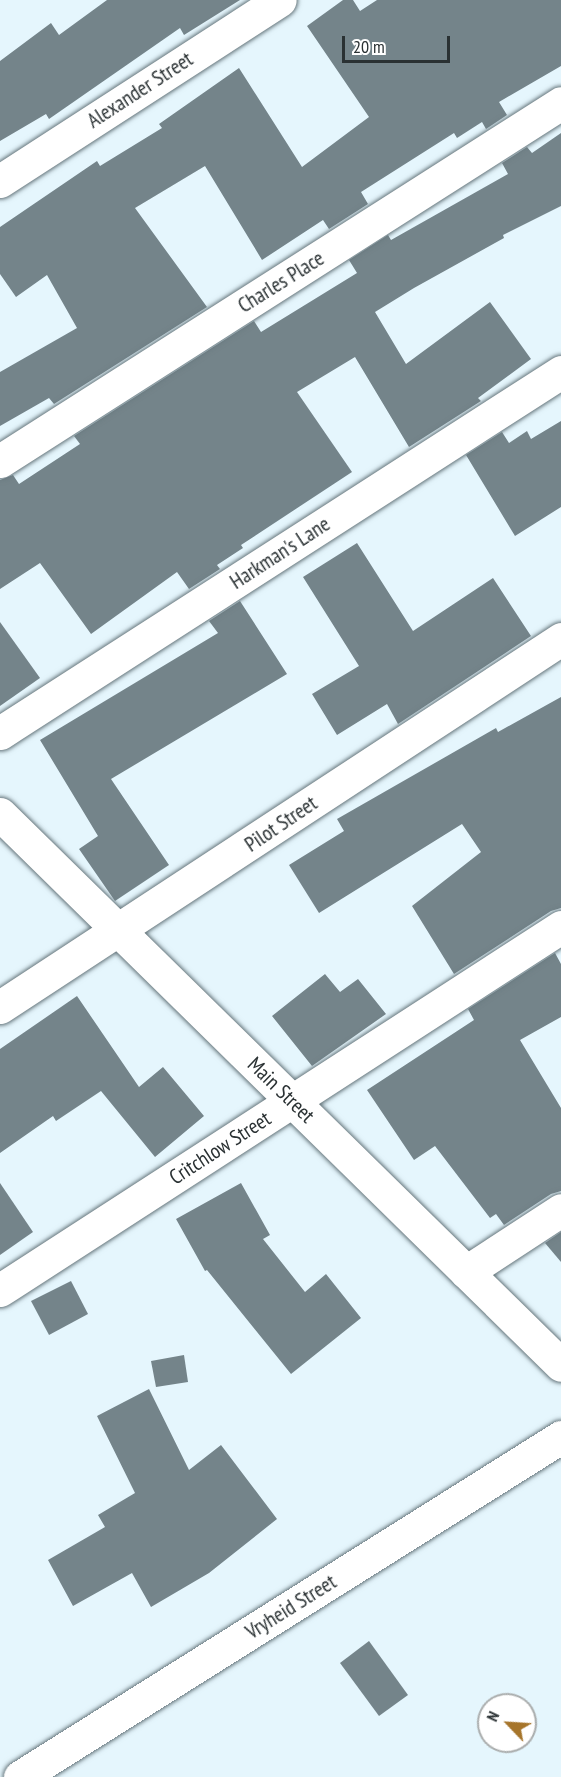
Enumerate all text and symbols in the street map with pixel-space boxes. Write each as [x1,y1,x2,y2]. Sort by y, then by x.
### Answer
scale bar [345,24,453,62]
text: 20 m [353,35,385,58]
street label: Alexander Street [82,47,198,133]
street label: Charles Place [233,246,329,318]
street label: Harkman's Lane [225,511,335,595]
street label: Pilot Street [240,791,322,857]
street label: Main Street [242,1052,320,1128]
street label: Critchlow Street [164,1106,276,1190]
street label: Vryheid Street [241,1569,341,1645]
north arrow [477,1693,537,1753]
text: N [482,1708,503,1724]

